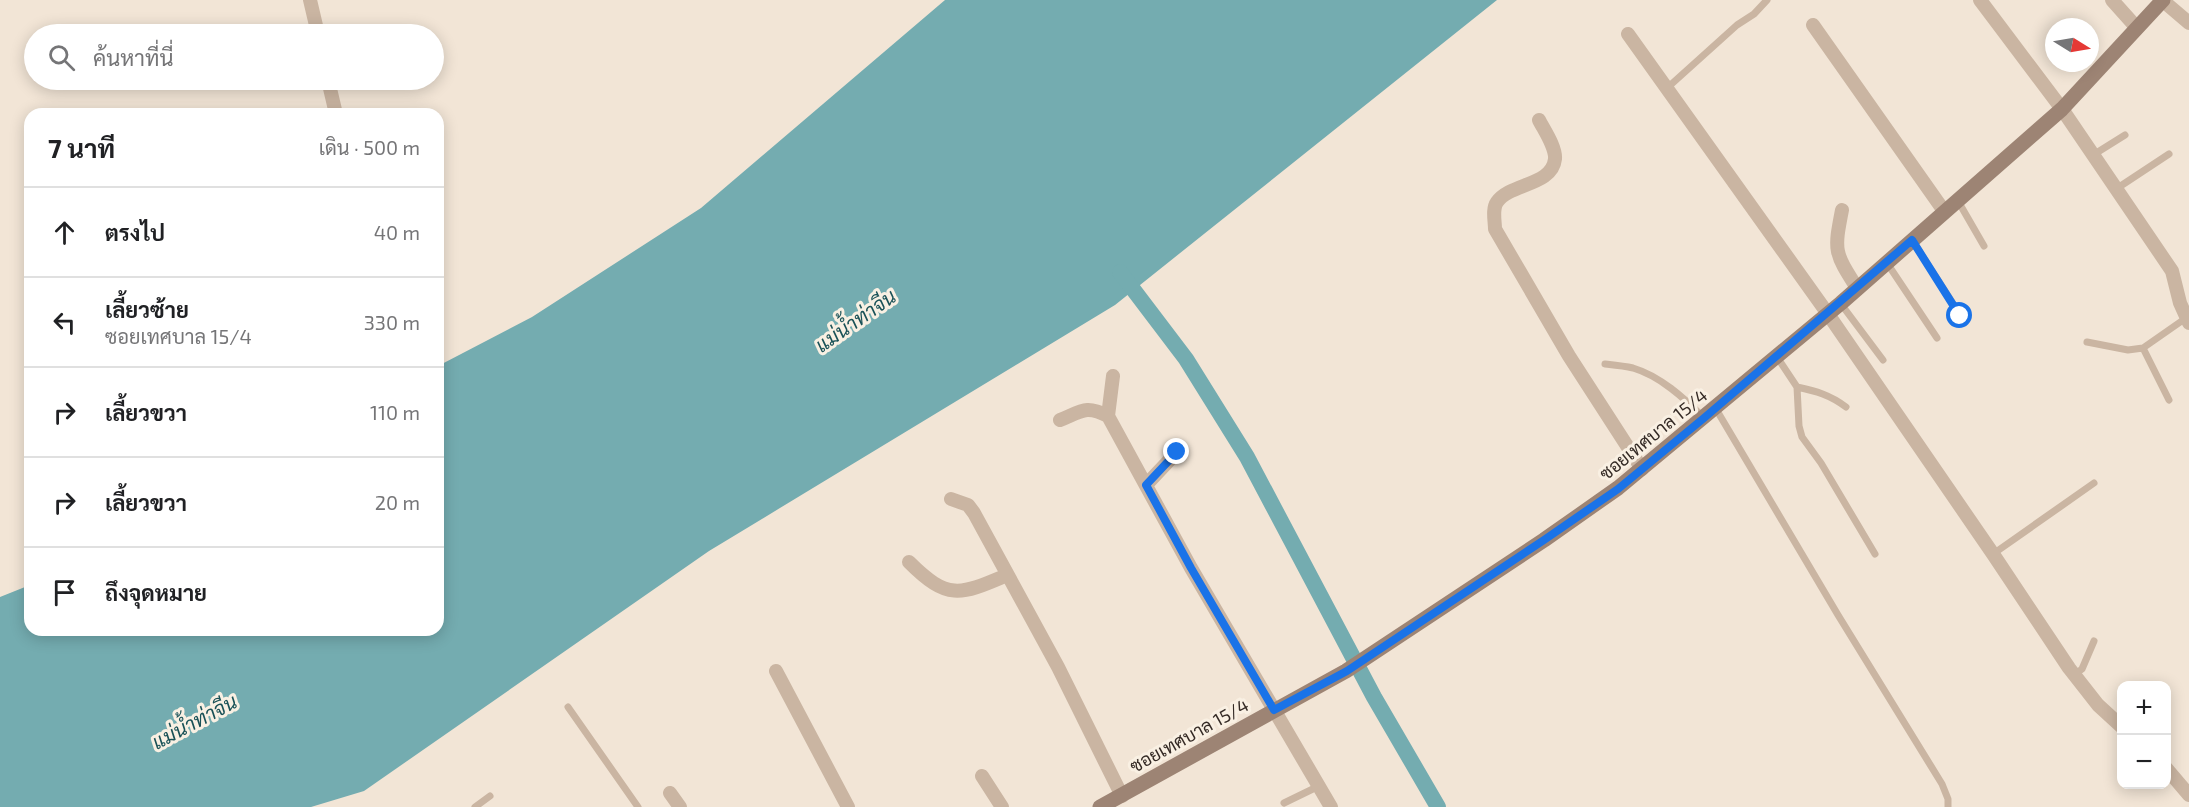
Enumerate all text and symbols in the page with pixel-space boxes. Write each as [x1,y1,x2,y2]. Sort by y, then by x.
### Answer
north arrow [2045,18,2099,72]
search box [24,24,444,90]
icon: search [45,41,78,74]
text: ค้นหาที่นี่ [93,44,173,70]
text: 7 นาที [48,132,115,163]
text: เดิน · 500 m [319,135,420,159]
icon: ahead [48,216,81,249]
text: ตรงไป [105,219,165,245]
text: 40 m [374,220,420,244]
water label: แม่น้ำท่าจีน [807,279,900,357]
text: เลี้ยวซ้าย [105,296,189,322]
route start [1946,302,1972,328]
icon: left [48,306,81,339]
text: 330 m [364,310,420,334]
text: ซอยเทศบาล 15/4 [105,324,252,348]
street label: ซอยเทศบาล 15/4 [1595,384,1711,484]
icon: right [48,396,81,429]
text: เลี้ยวขวา [105,399,187,425]
text: 110 m [370,400,420,424]
route end [1163,438,1189,464]
icon: right [48,486,81,519]
text: เลี้ยวขวา [105,489,187,515]
text: 20 m [375,490,420,514]
icon: arrive [48,576,81,609]
text: ถึงจุดหมาย [105,579,207,605]
map controls [2117,681,2171,789]
button: + [2117,681,2171,735]
water label: แม่น้ำท่าจีน [145,684,241,753]
street label: ซอยเทศบาล 15/4 [1126,693,1252,777]
button: − [2117,735,2171,789]

